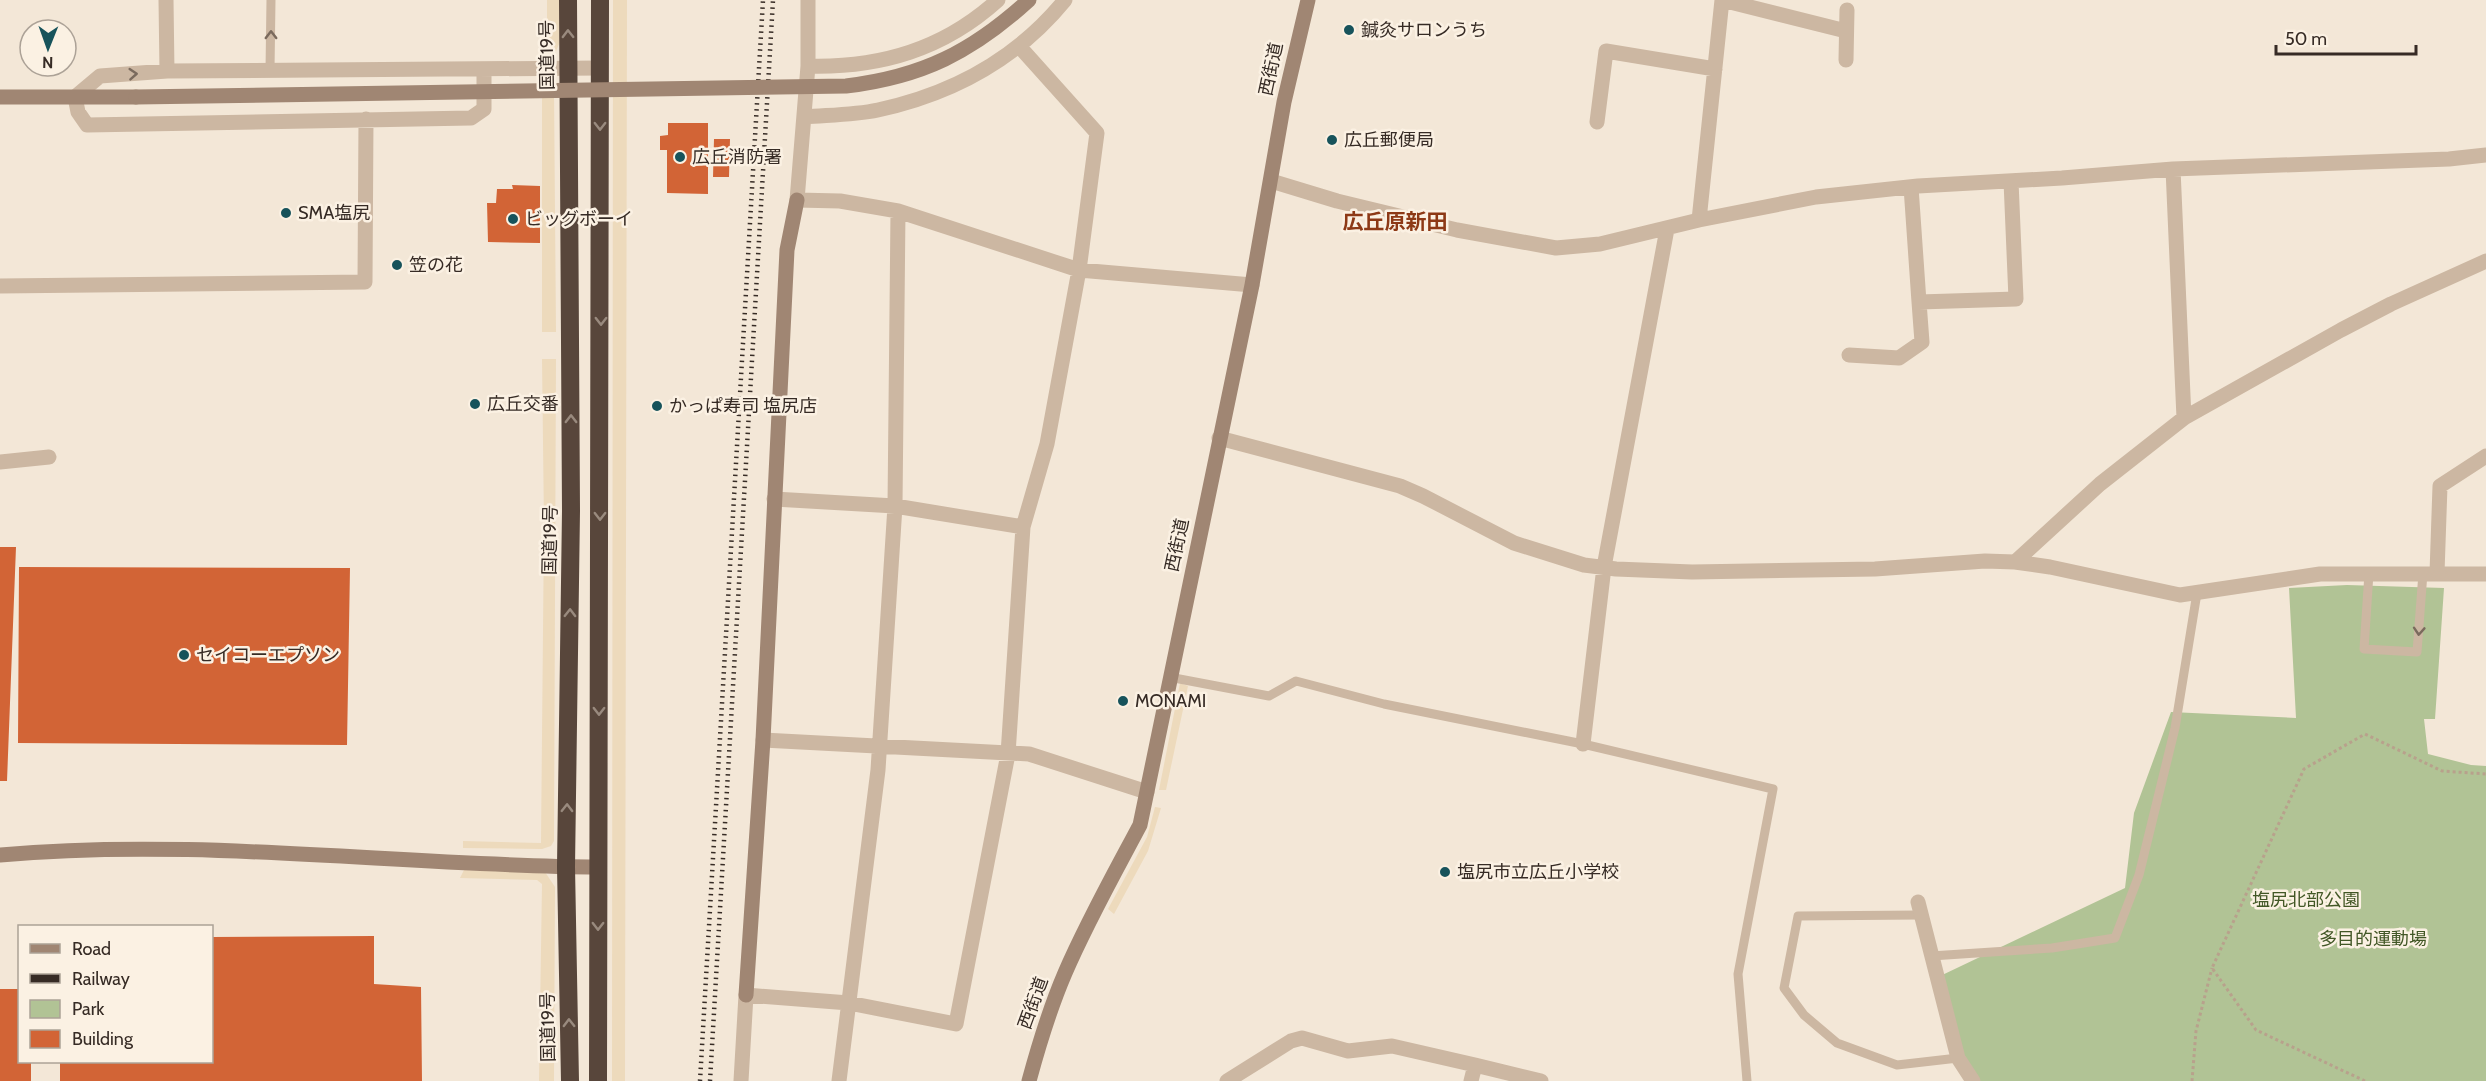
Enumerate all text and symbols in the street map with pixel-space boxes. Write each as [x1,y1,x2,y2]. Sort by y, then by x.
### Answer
north arrow [18,18,78,78]
scale bar [2276,18,2416,56]
place label: 鍼灸サロンうち [1361,19,1487,41]
street label: 国道19号 [535,20,559,90]
marker: 鍼灸サロンうち [1342,23,1356,37]
text: 50 m [2285,28,2327,50]
one-way arrow [562,29,574,38]
one-way arrow [265,30,277,39]
street label: 西街道 [1255,40,1287,98]
text: N [42,53,54,72]
one-way arrow [129,67,138,80]
one-way arrow [594,122,606,131]
place label: 広丘郵便局 [1344,129,1434,151]
marker: 広丘郵便局 [1325,133,1339,147]
place label: 広丘消防署 [692,146,782,168]
marker: 広丘消防署 [673,150,687,164]
place label: SMA塩尻 [298,202,370,224]
marker: SMA塩尻 [279,206,293,220]
place label: ビッグボーイ [525,208,633,230]
district label: 広丘原新田 [1343,209,1448,234]
marker: ビッグボーイ [506,212,520,226]
place label: 笠の花 [409,254,463,276]
marker: 笠の花 [390,258,404,272]
one-way arrow [595,317,607,326]
place label: 広丘交番 [487,393,559,415]
place label: かっぱ寿司 塩尻店 [669,395,817,417]
marker: 広丘交番 [468,397,482,411]
marker: かっぱ寿司 塩尻店 [650,399,664,413]
one-way arrow [565,414,577,423]
street label: 国道19号 [538,505,562,575]
one-way arrow [594,512,606,521]
street label: 西街道 [1161,516,1193,574]
one-way arrow [564,609,576,618]
one-way arrow [2412,627,2425,636]
place label: セイコーエプソン [196,644,340,666]
marker: セイコーエプソン [177,648,191,662]
place label: MONAMI [1135,690,1206,712]
marker: MONAMI [1116,694,1130,708]
one-way arrow [592,707,605,716]
one-way arrow [561,804,573,813]
place label: 塩尻市立広丘小学校 [1457,861,1619,883]
marker: 塩尻市立広丘小学校 [1438,865,1452,879]
park label: 塩尻北部公園 [2252,889,2360,911]
one-way arrow [592,921,604,930]
legend [18,925,213,1063]
park label: 多目的運動場 [2319,928,2427,950]
text: Road [72,938,111,960]
text: Railway [72,968,130,990]
street label: 西街道 [1013,974,1053,1032]
street label: 国道19号 [536,992,560,1062]
text: Park [72,998,105,1020]
one-way arrow [563,1018,575,1027]
text: Building [72,1028,134,1050]

